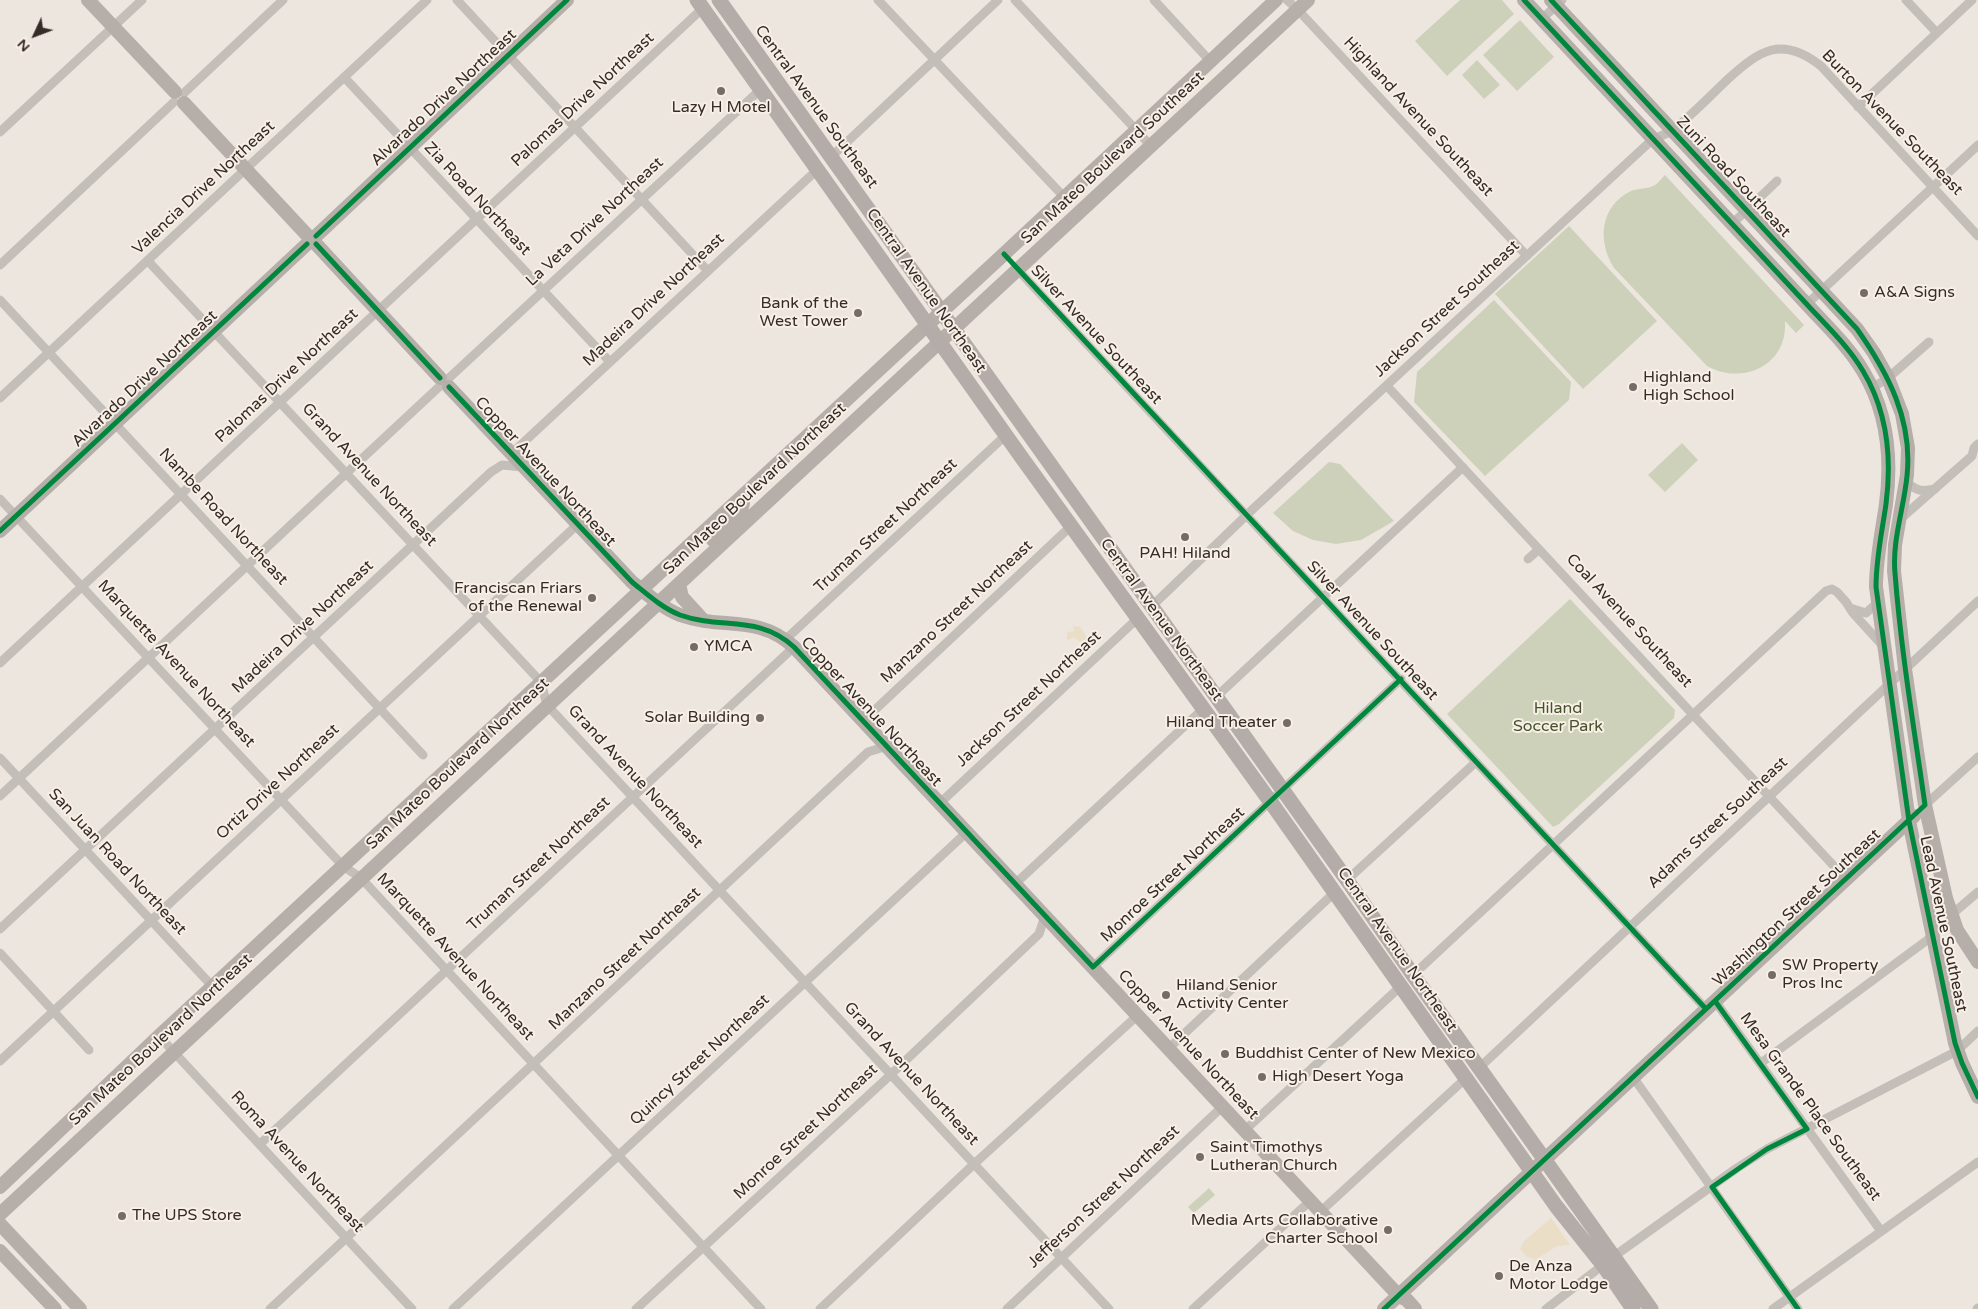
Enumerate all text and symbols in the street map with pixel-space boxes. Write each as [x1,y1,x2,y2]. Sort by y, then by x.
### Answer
north arrow [10,10,60,60]
street label: Central Avenue Southeast [750,22,882,192]
street label: Alvarado Drive Northeast [367,26,521,170]
street label: Palomas Drive Northeast [508,29,658,171]
street label: Highland Avenue Southeast [1339,33,1497,201]
text: N [14,36,34,55]
street label: Burton Avenue Southeast [1817,46,1967,200]
street label: San Mateo Boulevard Southeast [1017,68,1209,248]
marker: Lazy H Motel [715,85,727,97]
place label: Lazy H Motel [671,98,771,118]
street label: Zuni Road Southeast [1672,112,1794,242]
street label: Valencia Drive Northeast [129,117,279,259]
street label: Zia Road Northeast [420,138,534,260]
street label: La Veta Drive Northeast [522,153,668,291]
street label: Central Avenue Northeast [862,205,990,377]
street label: Madeira Drive Northeast [579,229,729,371]
street label: Jackson Street Southeast [1370,237,1524,381]
street label: Silver Avenue Southeast [1026,261,1166,409]
place label: A&A Signs [1874,283,1955,303]
marker: A&A Signs [1858,287,1870,299]
place label: Bank of the West Tower [760,294,848,332]
street label: Palomas Drive Northeast [212,305,362,447]
street label: Alvarado Drive Northeast [68,307,222,451]
marker: Bank of the West Tower [852,307,864,319]
place label: Highland High School [1643,368,1734,406]
marker: Highland High School [1627,381,1639,393]
street label: Copper Avenue Northeast [471,393,619,551]
street label: Grand Avenue Northeast [298,399,440,551]
street label: San Mateo Boulevard Northeast [660,399,850,579]
street label: Nambe Road Northeast [154,445,292,589]
street label: Truman Street Northeast [811,455,961,597]
marker: PAH! Hiland [1179,531,1191,543]
street label: Central Avenue Northeast [1096,535,1226,705]
street label: Manzano Street Northeast [877,537,1037,687]
place label: PAH! Hiland [1139,544,1231,564]
street label: Coal Avenue Southeast [1562,550,1696,692]
street label: Madeira Drive Northeast [228,556,378,698]
street label: Silver Avenue Southeast [1302,557,1442,705]
street label: Marquette Avenue Northeast [93,576,259,752]
place label: Franciscan Friars of the Renewal [454,579,582,617]
marker: Franciscan Friars of the Renewal [586,592,598,604]
street label: Jackson Street Northeast [953,627,1105,771]
street label: Copper Avenue Northeast [797,633,945,791]
place label: YMCA [704,637,753,657]
marker: YMCA [688,641,700,653]
street label: San Mateo Boulevard Northeast [363,674,553,854]
park label: Hiland Soccer Park [1513,699,1603,737]
street label: Grand Avenue Northeast [564,701,706,853]
place label: Solar Building [645,708,750,728]
marker: Solar Building [754,712,766,724]
place label: Hiland Theater [1166,713,1277,733]
marker: Hiland Theater [1281,717,1293,729]
street label: Ortiz Drive Northeast [213,720,343,844]
street label: Adams Street Southeast [1644,753,1792,893]
street label: San Juan Road Northeast [44,785,190,939]
street label: Truman Street Northeast [464,793,614,935]
street label: Monroe Street Northeast [1097,803,1249,947]
street label: Washington Street Southeast [1709,825,1885,991]
street label: Lead Avenue Southeast [1915,834,1971,1014]
street label: Central Avenue Northeast [1333,864,1461,1036]
street label: Marquette Avenue Northeast [372,869,538,1045]
street label: Manzano Street Northeast [545,884,705,1034]
street label: San Mateo Boulevard Northeast [66,950,256,1130]
place label: SW Property Pros Inc [1782,956,1878,994]
street label: Copper Avenue Northeast [1114,966,1262,1124]
marker: SW Property Pros Inc [1766,969,1778,981]
place label: Hiland Senior Activity Center [1176,976,1288,1014]
marker: Hiland Senior Activity Center [1160,989,1172,1001]
street label: Quincy Street Northeast [626,990,774,1130]
street label: Grand Avenue Northeast [840,998,982,1150]
street label: Mesa Grande Place Southeast [1735,1009,1885,1205]
place label: Buddhist Center of New Mexico [1235,1044,1476,1064]
marker: Buddhist Center of New Mexico [1219,1048,1231,1060]
street label: Monroe Street Northeast [730,1060,882,1204]
place label: High Desert Yoga [1272,1067,1404,1087]
marker: High Desert Yoga [1256,1071,1268,1083]
street label: Roma Avenue Northeast [226,1087,368,1237]
street label: Jefferson Street Northeast [1024,1121,1184,1273]
place label: Saint Timothys Lutheran Church [1210,1138,1338,1176]
marker: Saint Timothys Lutheran Church [1194,1151,1206,1163]
place label: The UPS Store [132,1206,242,1226]
marker: The UPS Store [116,1210,128,1222]
place label: Media Arts Collaborative Charter School [1191,1211,1378,1249]
marker: Media Arts Collaborative Charter School [1382,1224,1394,1236]
place label: De Anza Motor Lodge [1509,1257,1608,1295]
marker: De Anza Motor Lodge [1493,1270,1505,1282]

